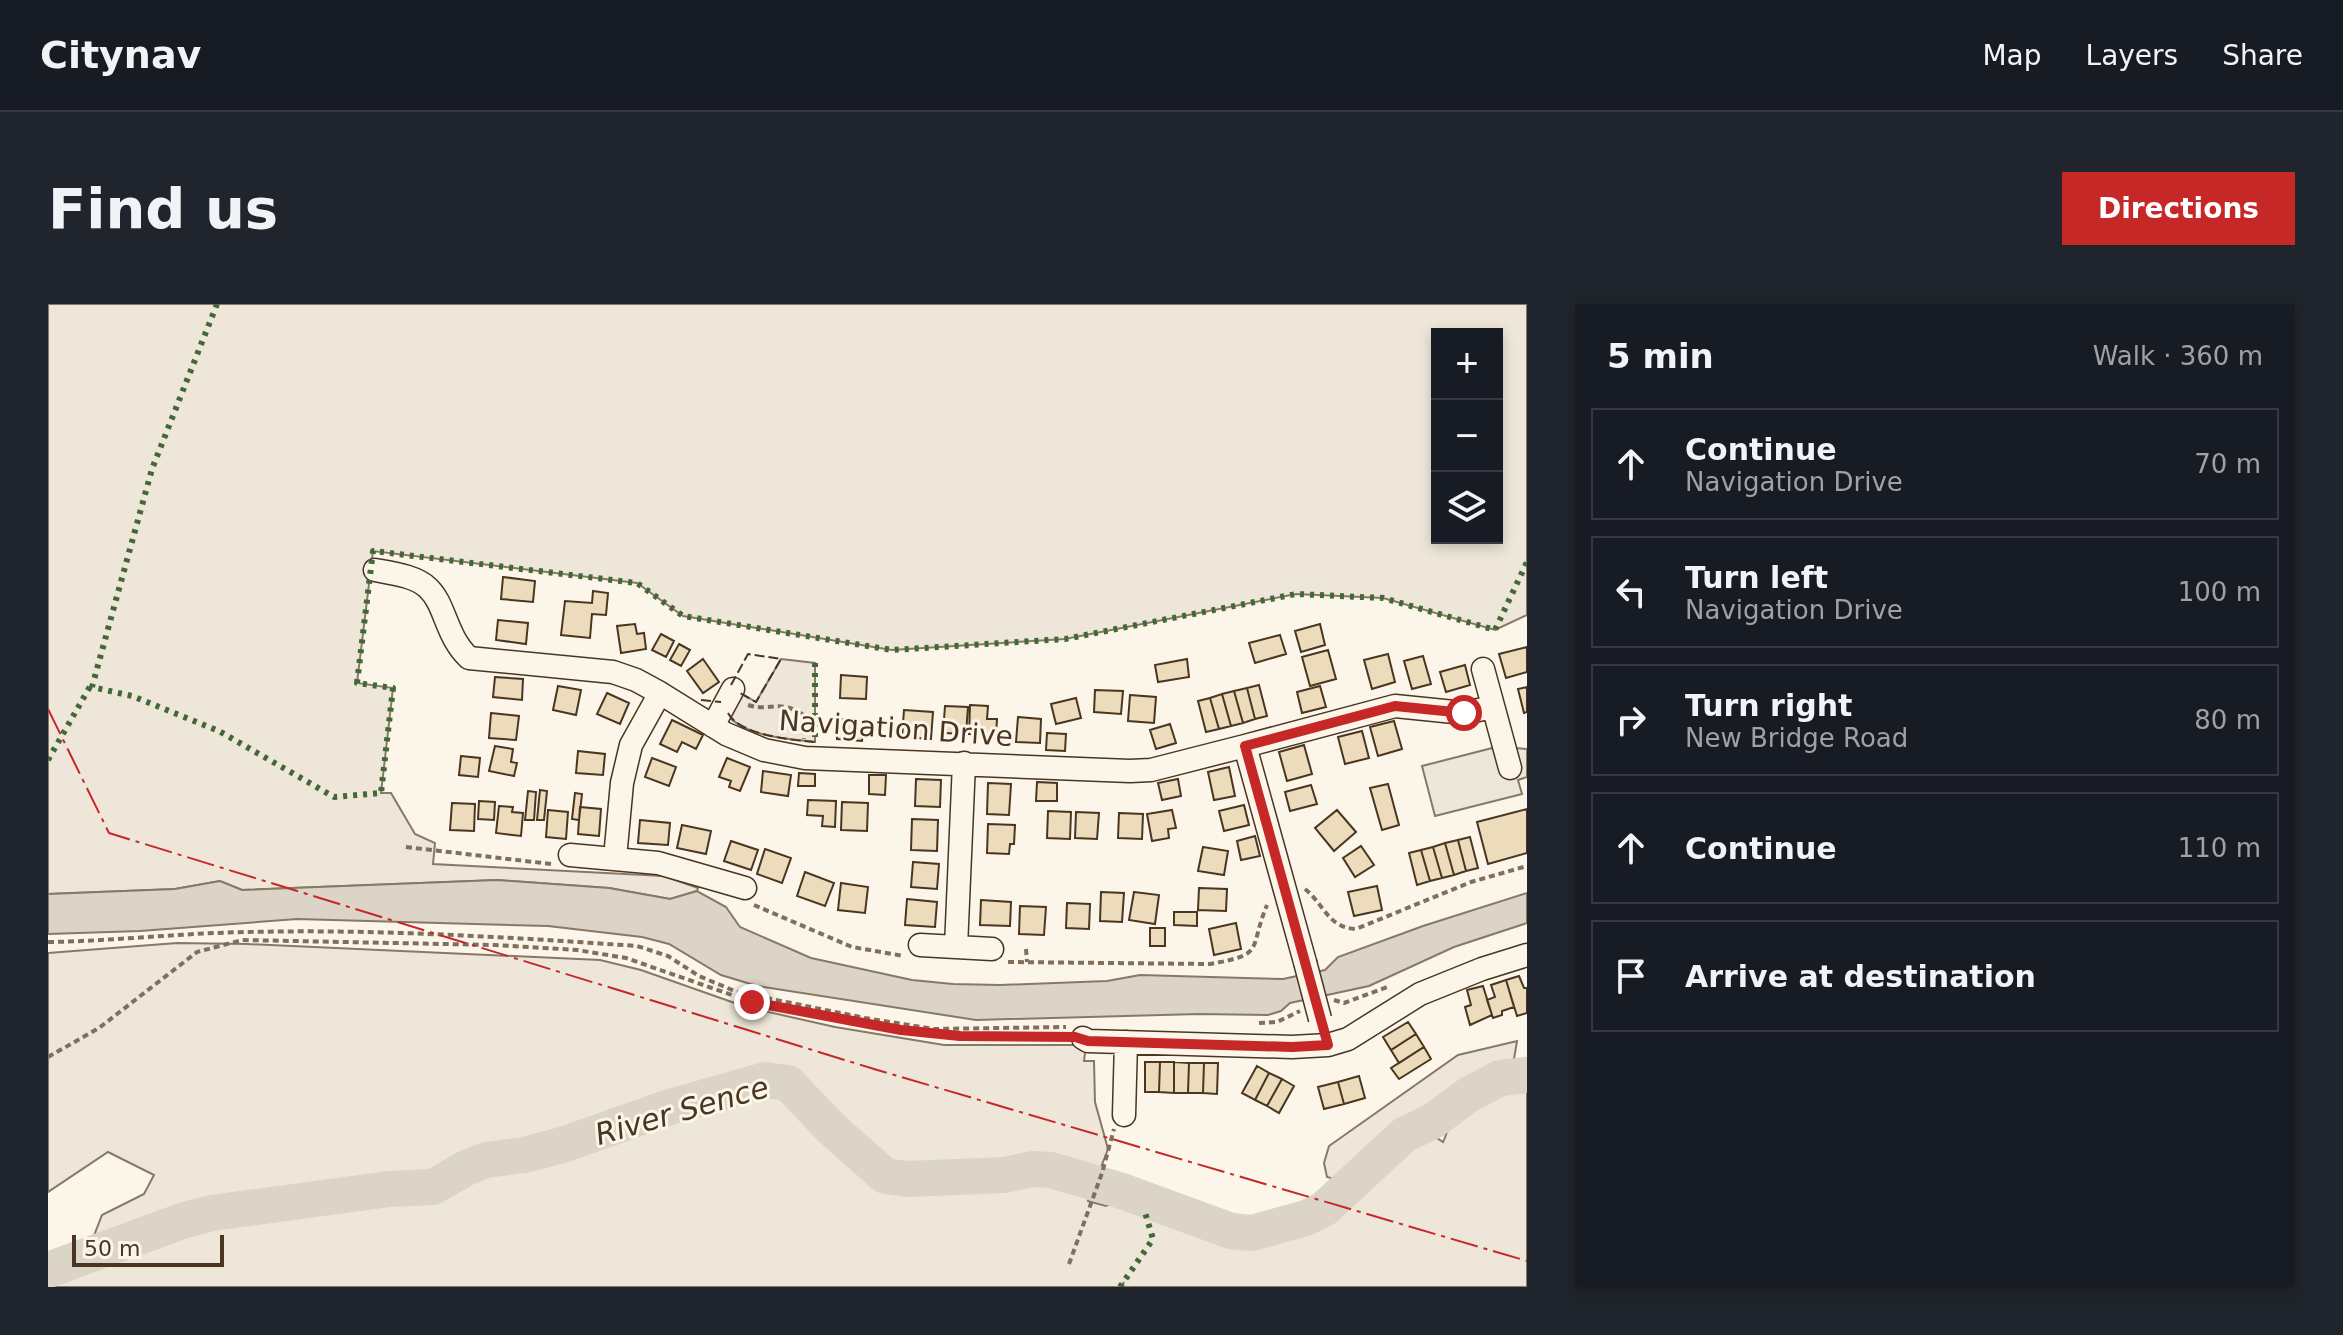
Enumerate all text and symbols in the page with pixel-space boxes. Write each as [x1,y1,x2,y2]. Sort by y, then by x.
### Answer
text: Citynav [40,33,201,77]
text: Map [1982,39,2042,72]
text: Layers [2086,39,2178,72]
text: Share [2222,39,2303,72]
button: Directions [2062,172,2295,245]
text: Find us [48,176,278,241]
map controls [1431,328,1503,544]
button: + [1431,328,1503,400]
text: 5 min [1607,336,1714,376]
text: Walk · 360 m [2093,341,2263,371]
button: − [1431,400,1503,472]
text: Continue [1685,432,1837,467]
icon: ahead [1609,442,1653,486]
text: 70 m [2194,449,2261,479]
text: Navigation Drive [1685,467,1903,497]
button: layers [1431,472,1503,544]
text: Turn left [1685,560,1828,595]
icon: left [1609,570,1653,614]
text: 100 m [2178,577,2261,607]
text: Navigation Drive [1685,595,1903,625]
text: Turn right [1685,688,1852,723]
route start [1446,695,1482,731]
icon: right [1609,698,1653,742]
street label: Navigation Drive [778,704,1014,753]
text: 80 m [2194,705,2261,735]
text: New Bridge Road [1685,723,1908,753]
icon: ahead [1609,826,1653,870]
text: Continue [1685,831,1837,866]
text: 110 m [2178,833,2261,863]
icon: arrive [1609,954,1653,998]
text: Arrive at destination [1685,959,2036,994]
route end [734,984,770,1020]
water label: River Sence [591,1069,773,1152]
scale bar [72,1231,224,1267]
text: 50 m [84,1236,140,1261]

